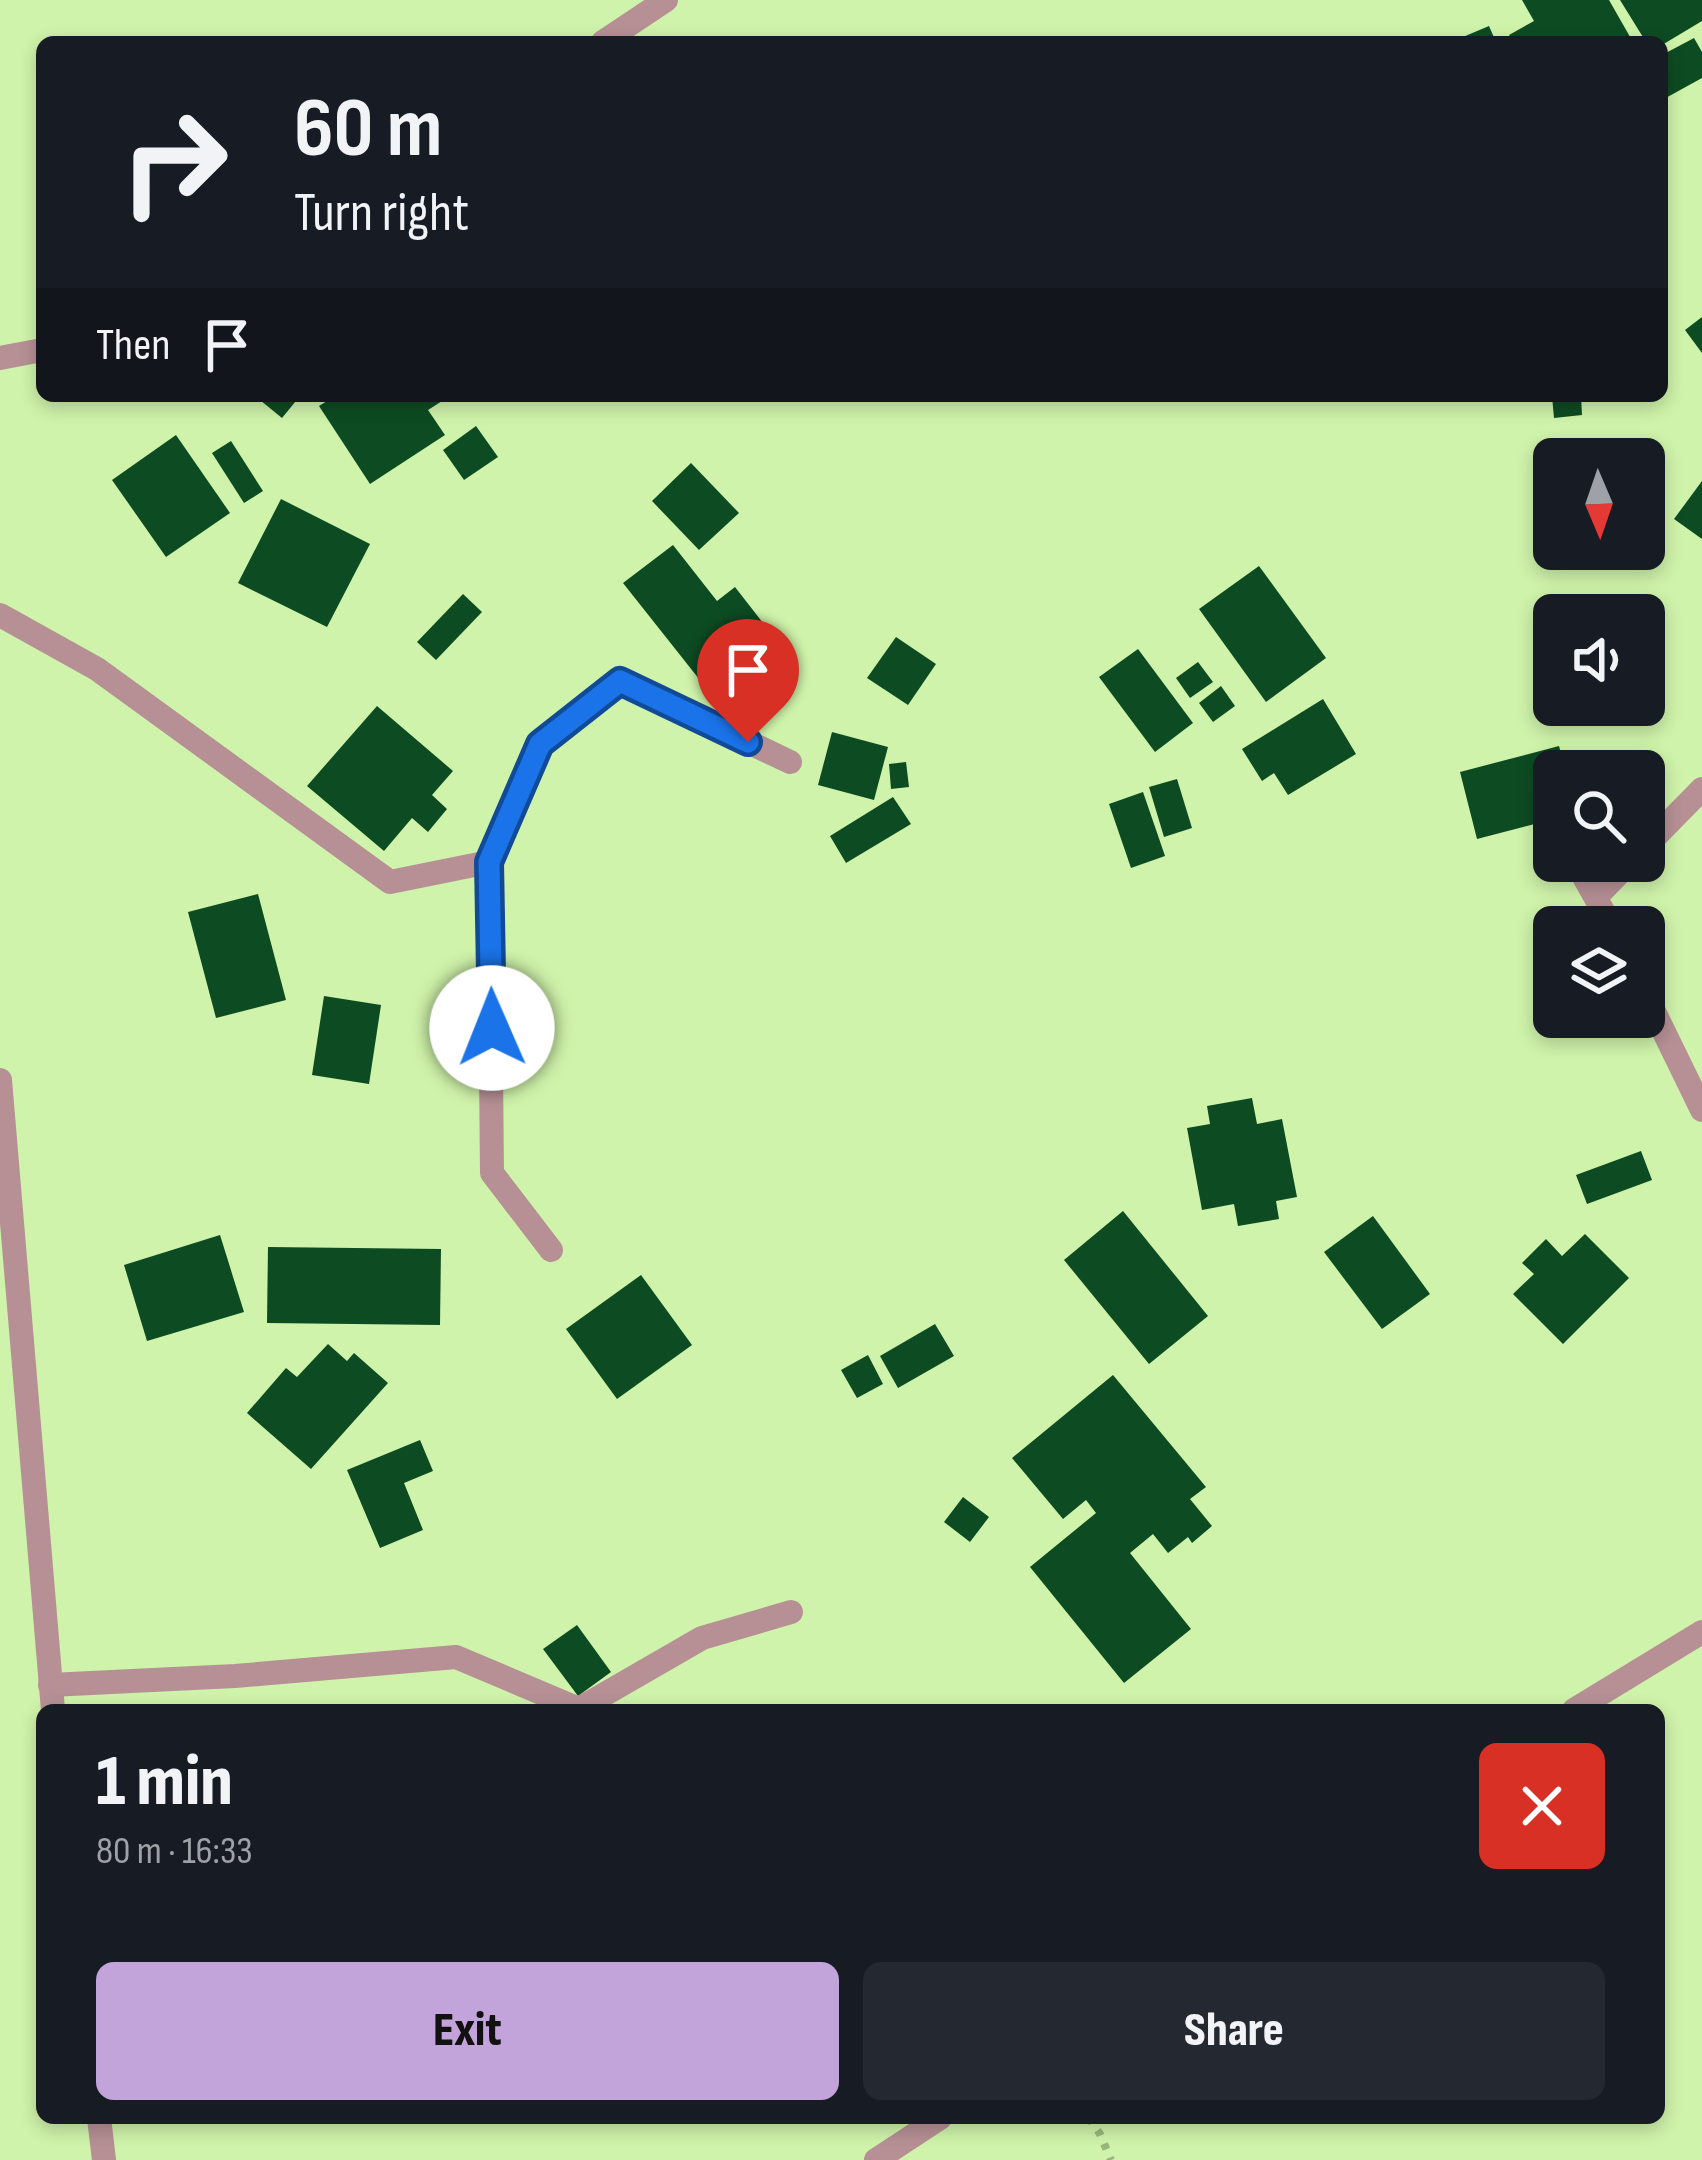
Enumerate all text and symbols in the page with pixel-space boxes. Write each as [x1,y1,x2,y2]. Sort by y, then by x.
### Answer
text: 60 m [294,79,442,180]
icon: right [96,84,252,240]
text: Turn right [294,181,469,246]
icon: arrive [194,312,260,378]
text: Then [96,318,170,373]
north arrow [1533,438,1665,570]
map controls [1533,438,1665,1038]
button: sound [1533,594,1665,726]
pin [697,619,799,742]
icon: arrive [715,637,781,703]
button: search [1533,750,1665,882]
button: layers [1533,906,1665,1038]
position arrow [429,965,555,1091]
text: 1 min [96,1739,233,1826]
button: close [1479,1743,1605,1869]
text: 80 m · 16:33 [96,1828,253,1875]
button: Exit [96,1962,839,2100]
button: Share [863,1962,1605,2100]

